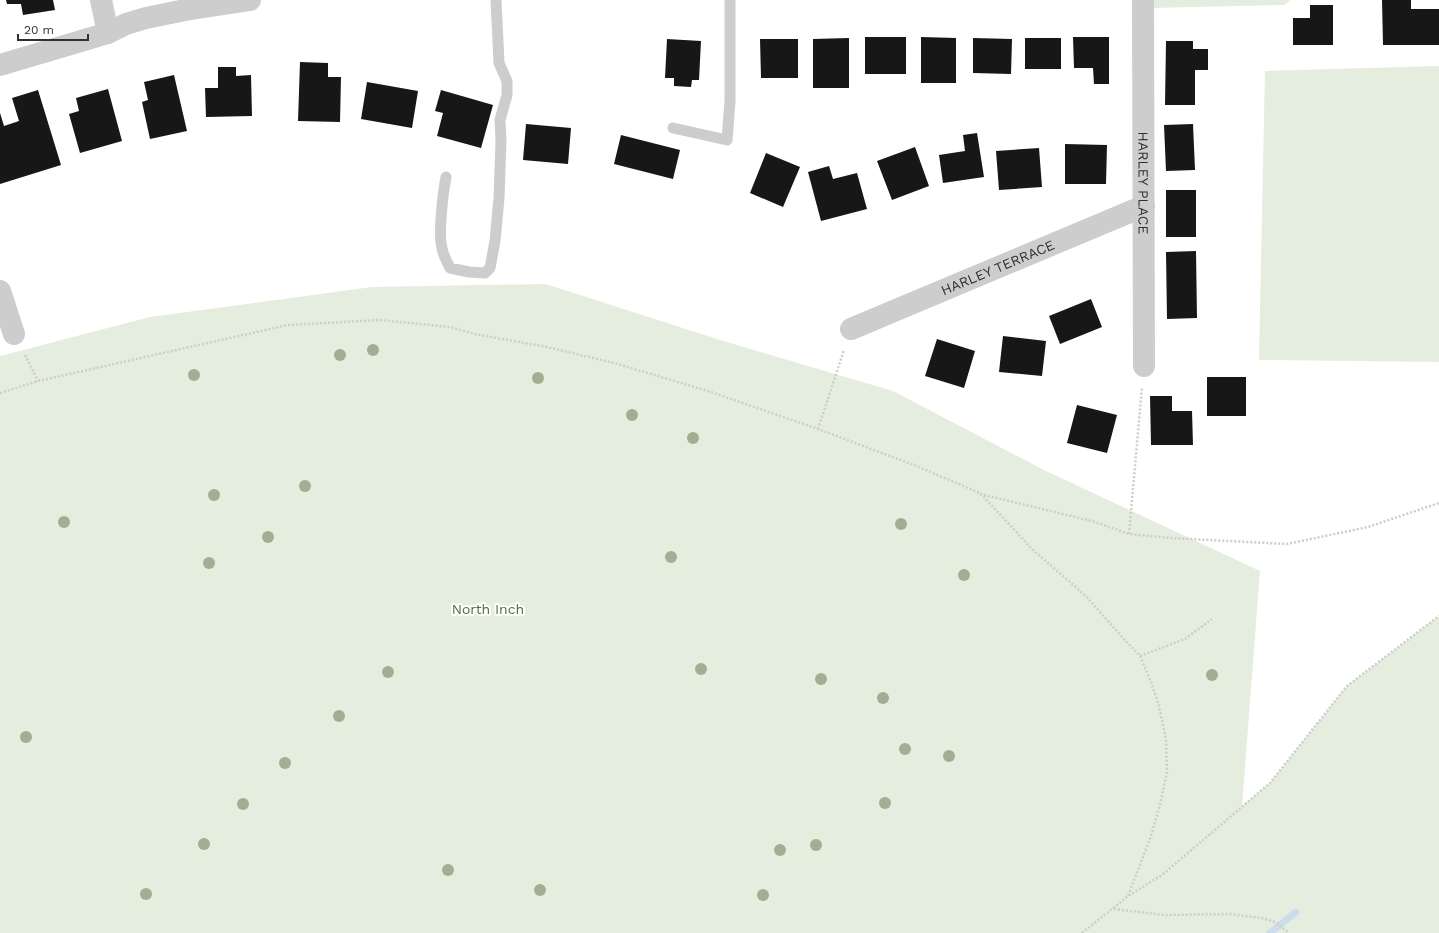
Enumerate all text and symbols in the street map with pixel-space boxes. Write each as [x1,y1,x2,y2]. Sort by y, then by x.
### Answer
scale bar [18,16,88,42]
text: 20 m [24,23,54,37]
street label: HARLEY PLACE [1135,132,1152,234]
street label: HARLEY TERRACE [938,237,1057,298]
park label: North Inch [452,601,524,617]

